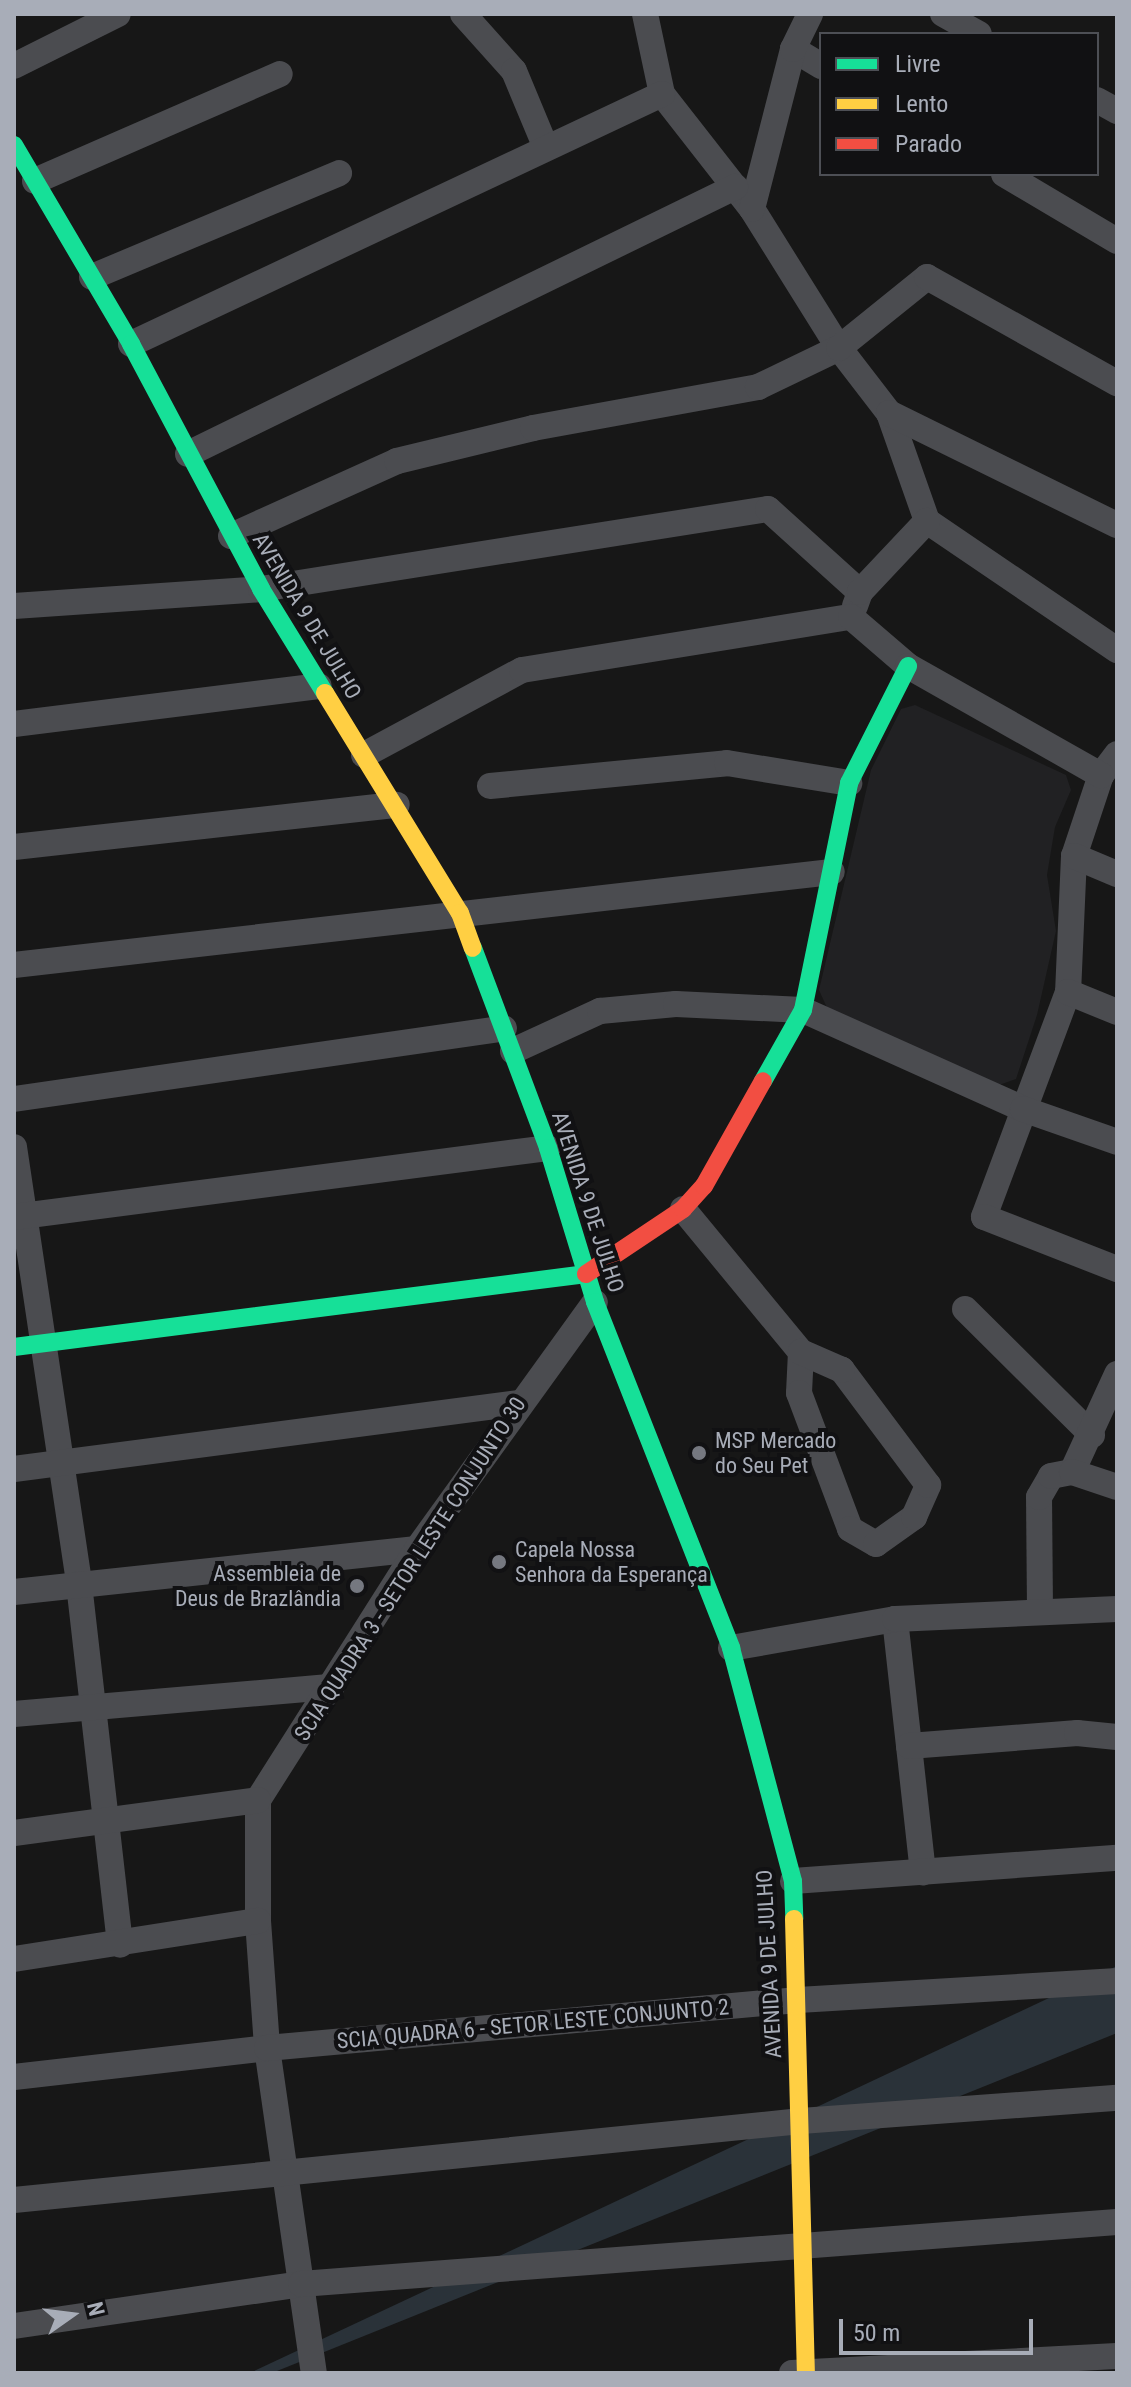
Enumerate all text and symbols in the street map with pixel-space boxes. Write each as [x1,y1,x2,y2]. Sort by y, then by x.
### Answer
legend [819,32,1099,176]
text: Livre [895,50,941,78]
text: Lento [895,90,948,118]
text: Parado [895,130,962,158]
street label: AVENIDA 9 DE JULHO [247,528,367,704]
street label: AVENIDA 9 DE JULHO [546,1108,630,1296]
street label: SCIA QUADRA 3 - SETOR LESTE CONJUNTO 30 [289,1392,531,1746]
place label: MSP Mercado do Seu Pet [715,1427,836,1478]
marker: MSP Mercado do Seu Pet [690,1444,708,1462]
place label: Capela Nossa Senhora da Esperança [515,1536,708,1588]
marker: Capela Nossa Senhora da Esperança [490,1553,508,1571]
place label: Assembleia de Deus de Brazlândia [175,1560,341,1612]
marker: Assembleia de Deus de Brazlândia [348,1577,366,1595]
street label: AVENIDA 9 DE JULHO [751,1869,787,2059]
street label: SCIA QUADRA 6 - SETOR LESTE CONJUNTO 2 [336,1994,730,2054]
north arrow [32,2275,112,2355]
text: N [82,2299,110,2319]
scale bar [843,2303,1037,2353]
text: 50 m [853,2319,900,2347]

